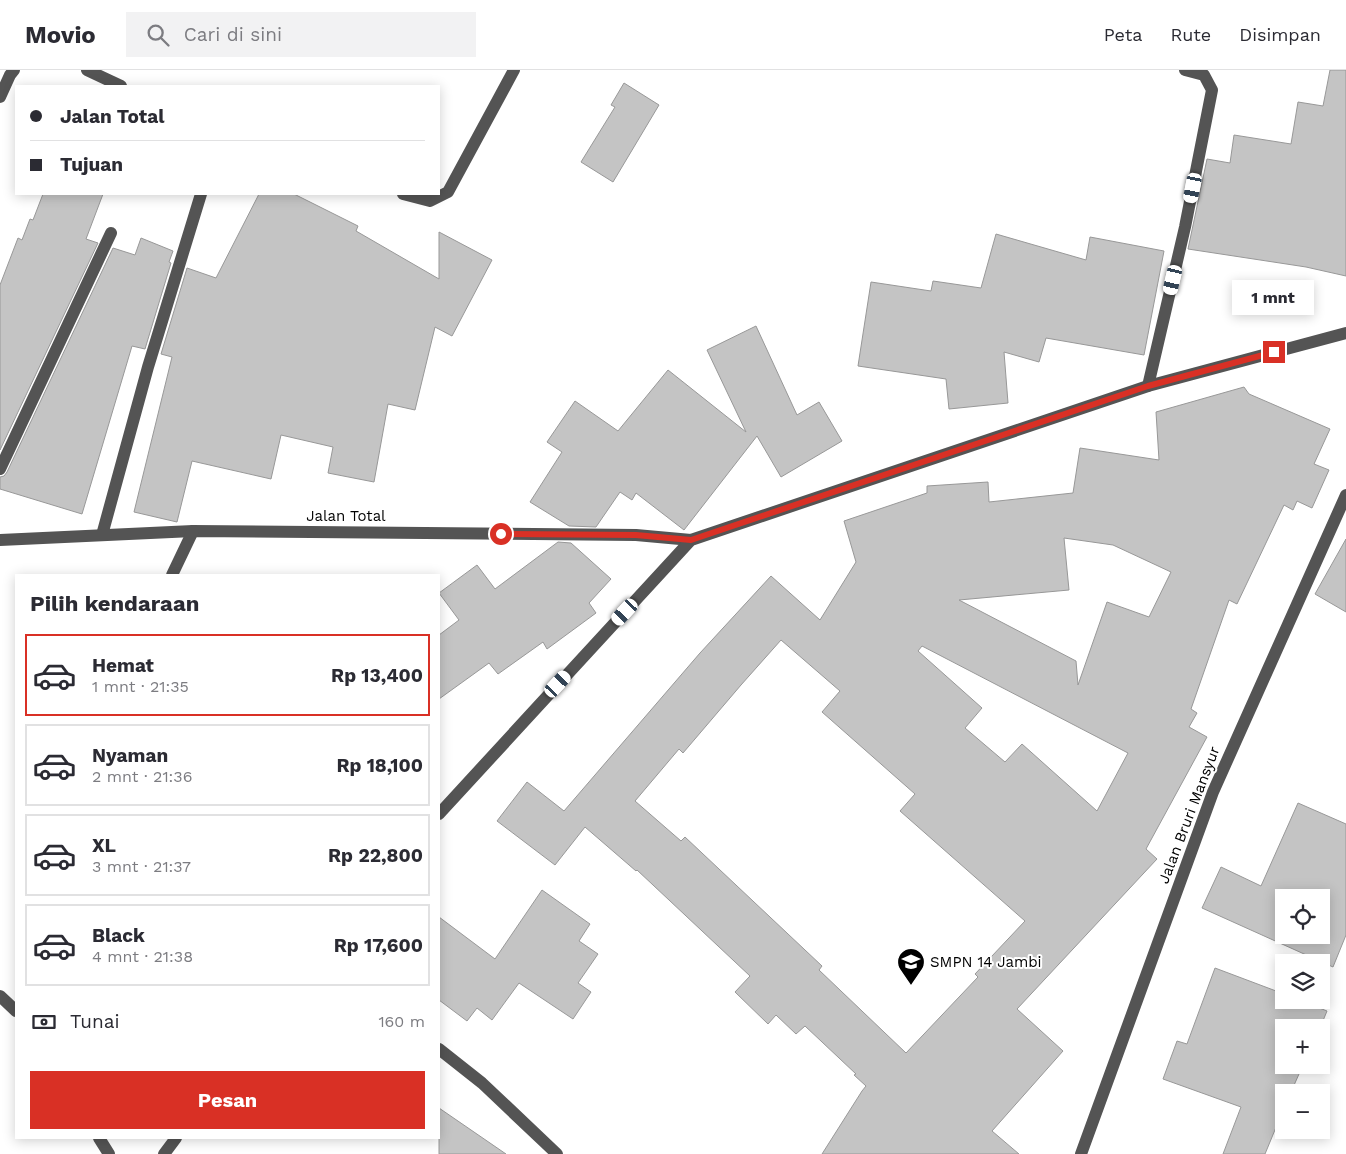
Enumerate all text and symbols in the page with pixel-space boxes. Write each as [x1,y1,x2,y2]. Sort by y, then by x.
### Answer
search box [126,12,476,57]
text: Movio [25,21,96,49]
icon: search [144,21,172,49]
text: Cari di sini [184,23,282,46]
text: Peta [1104,24,1142,45]
text: Rute [1170,24,1211,45]
text: Disimpan [1239,24,1321,45]
text: Jalan Total [60,105,165,128]
text: Tujuan [60,153,123,176]
car [1182,172,1203,204]
car [1162,264,1183,296]
callout: 1 mnt [1233,280,1315,314]
text: 1 mnt [1251,288,1295,307]
route end [1263,341,1285,363]
street label: Jalan Total [306,507,386,525]
route start [490,523,512,545]
text: Pilih kendaraan [30,591,199,616]
car [609,596,640,628]
icon: car [32,653,77,698]
text: Hemat [92,654,154,677]
text: Rp 13,400 [331,664,423,687]
car [542,668,573,700]
text: 1 mnt · 21:35 [92,677,189,696]
icon: car [32,743,77,788]
text: Nyaman [92,744,168,767]
street label: Jalan Bruri Mansyur [1154,744,1224,886]
text: Rp 18,100 [336,754,423,777]
text: 2 mnt · 21:36 [92,767,192,786]
icon: car [32,833,77,878]
text: XL [92,834,116,857]
text: Rp 22,800 [328,844,423,867]
text: 3 mnt · 21:37 [92,857,191,876]
map controls [1275,889,1330,1139]
button: locate [1275,889,1330,944]
icon: car [32,923,77,968]
text: Black [92,924,145,947]
text: Rp 17,600 [334,934,423,957]
text: 4 mnt · 21:38 [92,947,193,966]
school or university icon: SMPN 14 Jambi [896,947,926,986]
place label: SMPN 14 Jambi [930,953,1042,971]
button: layers [1275,954,1330,1009]
icon: cash [30,1008,58,1036]
text: Tunai [70,1010,120,1033]
text: 160 m [378,1012,425,1031]
button: + [1275,1019,1330,1074]
button: Pesan [30,1071,425,1129]
button: − [1275,1084,1330,1139]

